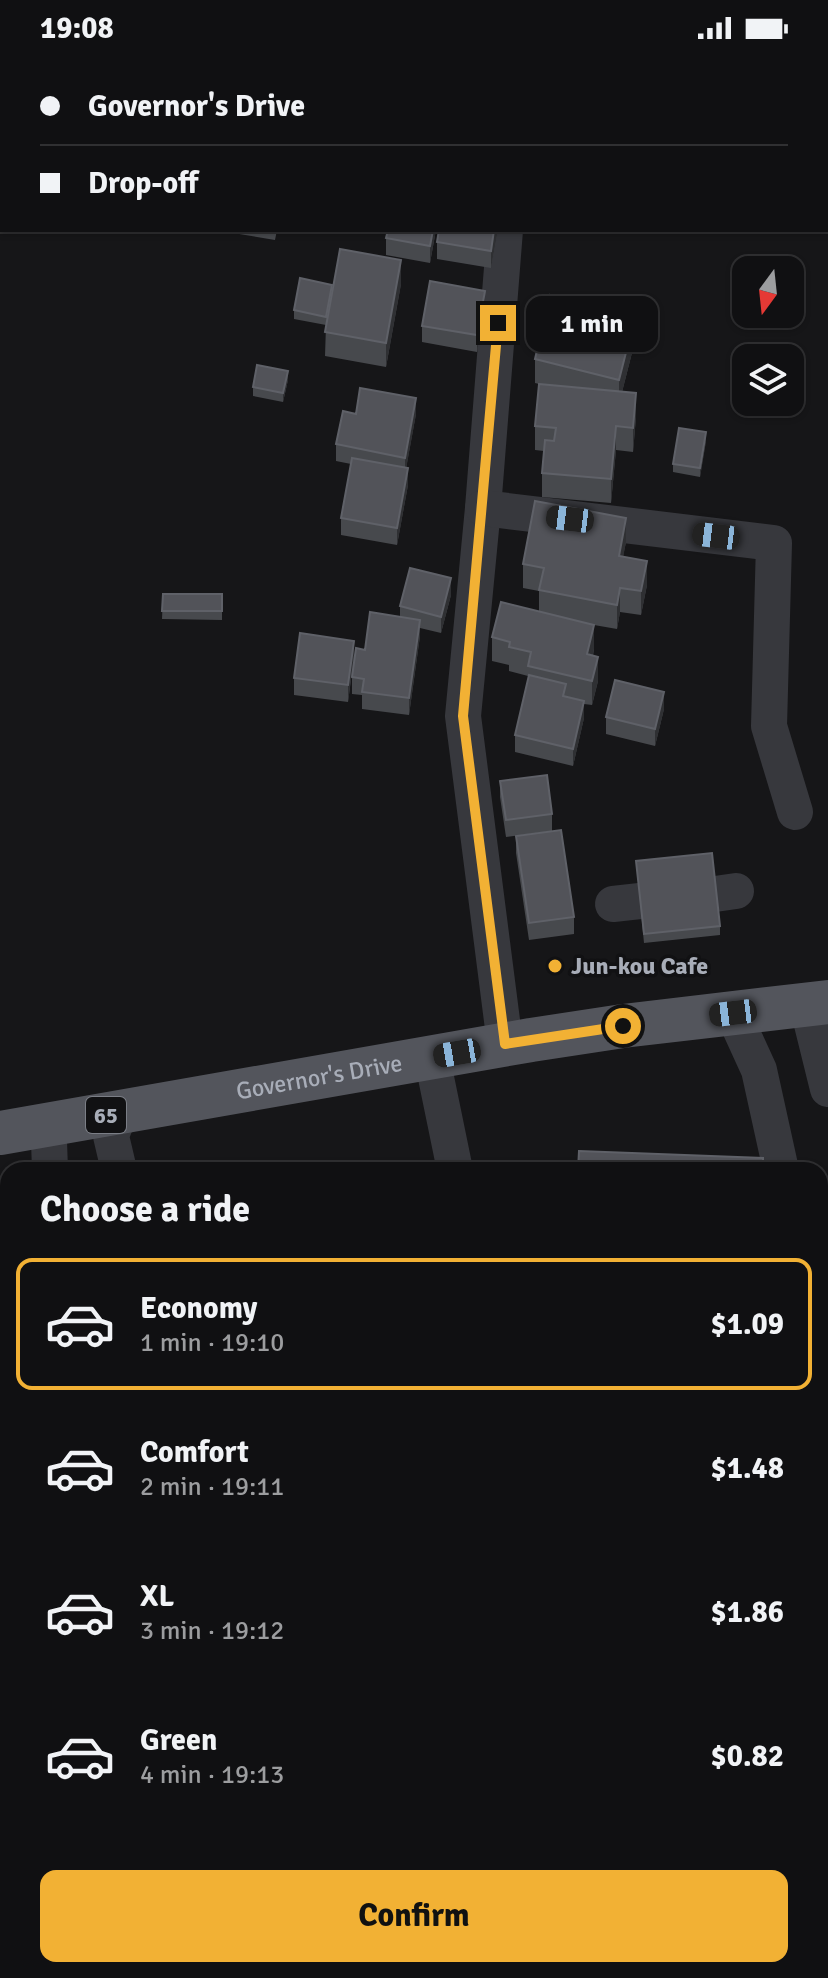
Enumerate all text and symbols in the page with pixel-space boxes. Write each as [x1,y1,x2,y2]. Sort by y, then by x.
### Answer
text: 19:08 [40,10,114,47]
text: Governor's Drive [88,88,305,125]
text: Drop-off [88,165,198,202]
north arrow [732,256,804,328]
map controls [732,256,804,416]
callout: 1 min [526,295,658,351]
route end [480,305,516,341]
text: 1 min [561,308,623,340]
button: layers [732,344,804,416]
car [545,504,595,534]
car [691,521,741,551]
place label: Jun-kou Cafe [571,951,708,981]
marker: Jun-kou Cafe [546,957,564,975]
car [708,998,758,1028]
route start [605,1008,641,1044]
car [431,1037,483,1069]
street label: Governor's Drive [234,1048,404,1106]
road number: 65 [86,1097,126,1133]
text: Choose a ride [40,1187,250,1232]
icon: car [44,1288,116,1360]
text: Economy [140,1290,257,1327]
text: $1.09 [711,1306,784,1343]
text: 1 min · 19:10 [140,1327,284,1359]
icon: car [44,1432,116,1504]
text: Comfort [140,1434,249,1471]
text: $1.48 [711,1450,784,1487]
text: 2 min · 19:11 [140,1471,284,1503]
icon: car [44,1576,116,1648]
text: XL [140,1578,174,1615]
text: $1.86 [711,1594,784,1631]
text: 3 min · 19:12 [140,1615,284,1647]
icon: car [44,1720,116,1792]
text: Green [140,1722,217,1759]
text: $0.82 [711,1738,784,1775]
text: 4 min · 19:13 [140,1759,284,1791]
button: Confirm [40,1870,788,1962]

